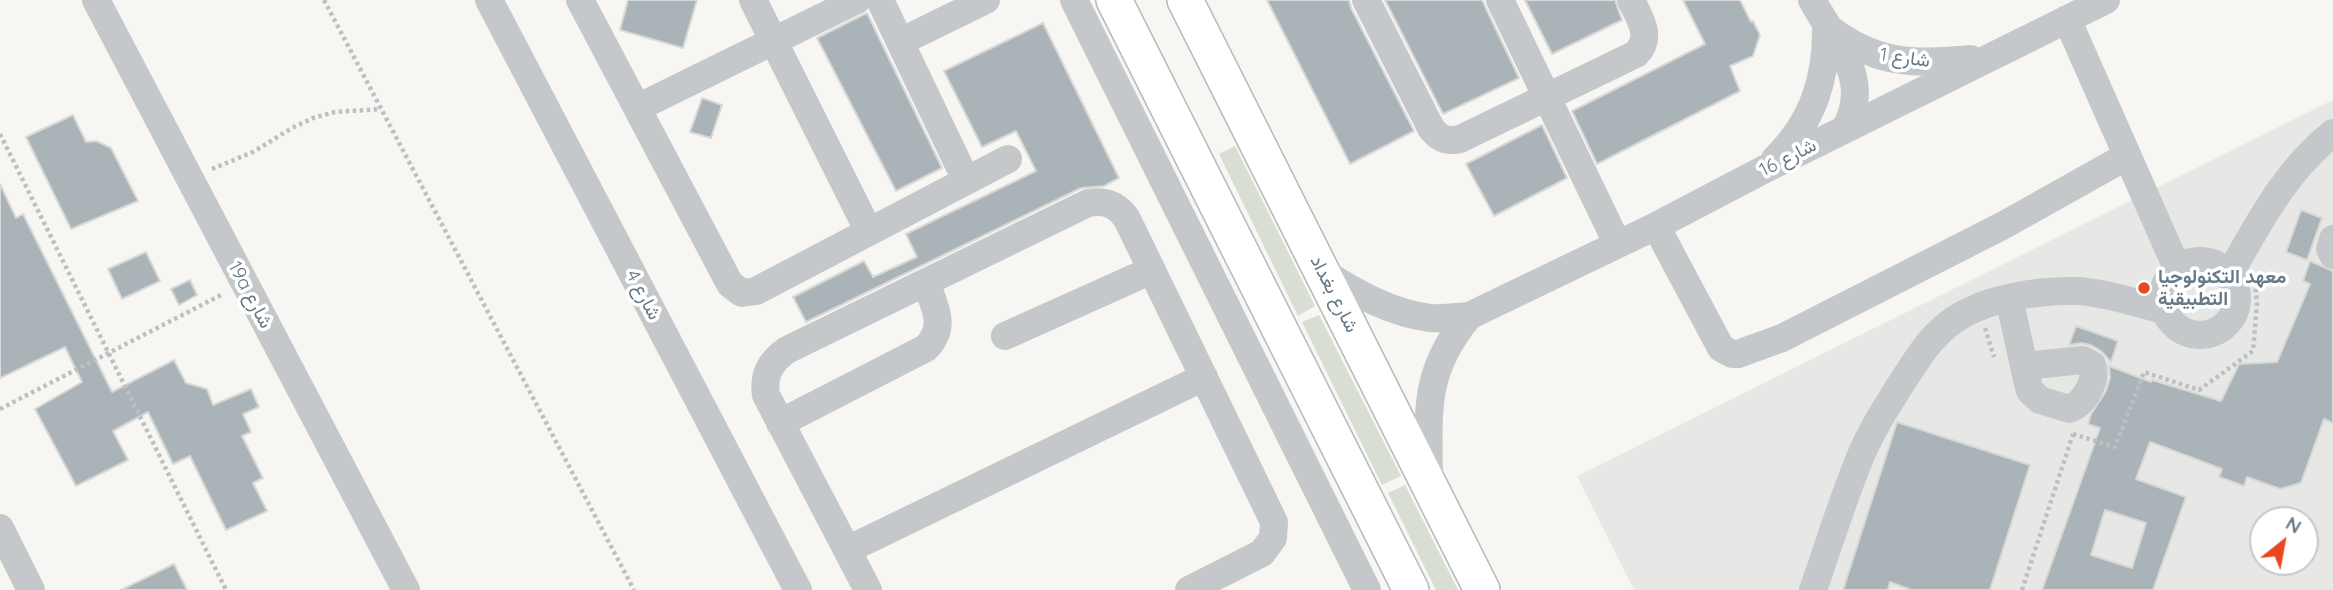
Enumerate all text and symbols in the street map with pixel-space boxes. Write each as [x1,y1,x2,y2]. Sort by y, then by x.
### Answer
street label: شارع 1 [1878,43,1932,73]
street label: شارع 16 [1756,134,1820,182]
street label: شارع بغداد [1305,252,1363,336]
street label: 19a شارع [223,258,277,332]
street label: شارع 4 [620,266,666,324]
place label: معهد التكنولوجيا التطبيقية [2158,266,2286,310]
marker: معهد التكنولوجيا التطبيقية [2136,280,2152,296]
north arrow [2249,506,2319,576]
text: N [2282,511,2306,539]

